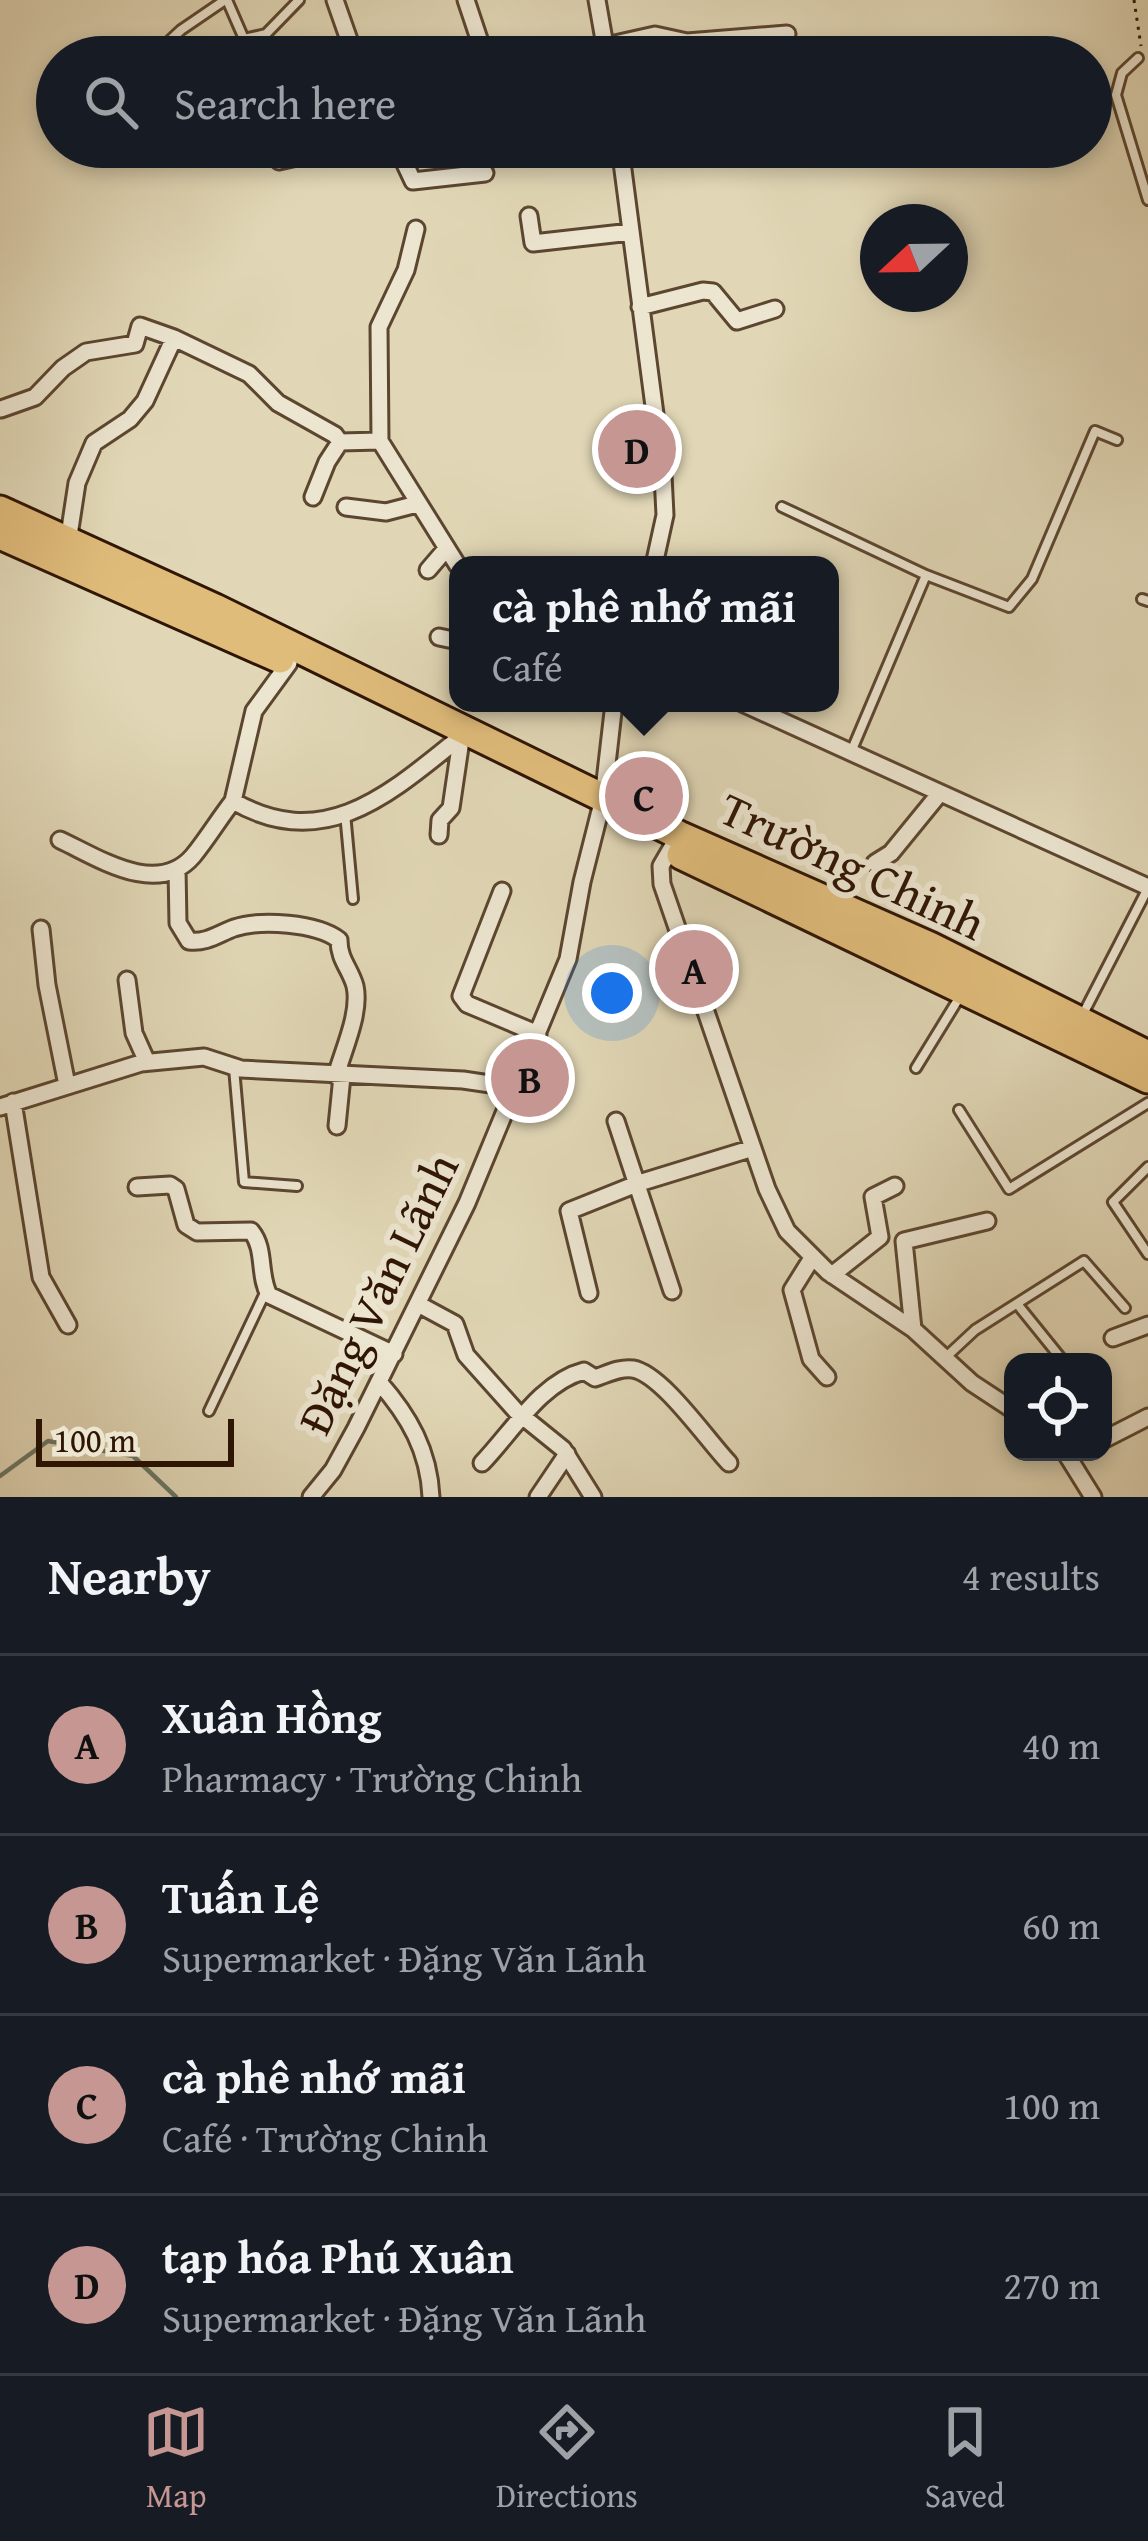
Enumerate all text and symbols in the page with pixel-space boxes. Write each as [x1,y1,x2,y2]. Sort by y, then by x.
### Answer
search box [36,36,1112,168]
icon: search [78,69,144,135]
text: Search here [174,70,396,135]
north arrow [860,204,968,312]
pin: D [598,404,676,494]
popup [449,556,839,712]
text: cà phê nhớ mãi [492,573,796,638]
text: Café [492,638,563,695]
pin: C [605,751,683,841]
street label: Trường Chinh [709,772,997,958]
pin: A [655,924,733,1014]
your location [582,963,642,1023]
pin: B [491,1033,569,1123]
street label: Đặng Văn Lãnh [278,1140,476,1446]
map controls [1004,1353,1112,1461]
button: locate [1004,1353,1112,1461]
scale bar [36,1413,234,1466]
text: 100 m [54,1416,136,1464]
text: Nearby [48,1538,211,1613]
text: 4 results [962,1547,1100,1604]
text: Xuân Hồng [162,1684,381,1749]
text: A [75,1716,99,1773]
text: 40 m [1022,1716,1100,1773]
text: Pharmacy · Trường Chinh [162,1749,582,1806]
text: Tuấn Lệ [162,1864,319,1929]
text: B [75,1896,99,1953]
text: 60 m [1022,1896,1100,1953]
text: Supermarket · Đặng Văn Lãnh [162,1929,646,1986]
text: cà phê nhớ mãi [162,2044,466,2109]
text: C [76,2076,98,2133]
text: 100 m [1003,2076,1100,2133]
text: Café · Trường Chinh [162,2109,488,2166]
text: tạp hóa Phú Xuân [162,2224,514,2289]
text: D [74,2256,100,2313]
text: 270 m [1003,2256,1100,2313]
text: Supermarket · Đặng Văn Lãnh [162,2289,646,2346]
tab: Map [143,2399,209,2519]
tab: Directions [496,2399,638,2519]
tab: Saved [925,2399,1005,2519]

